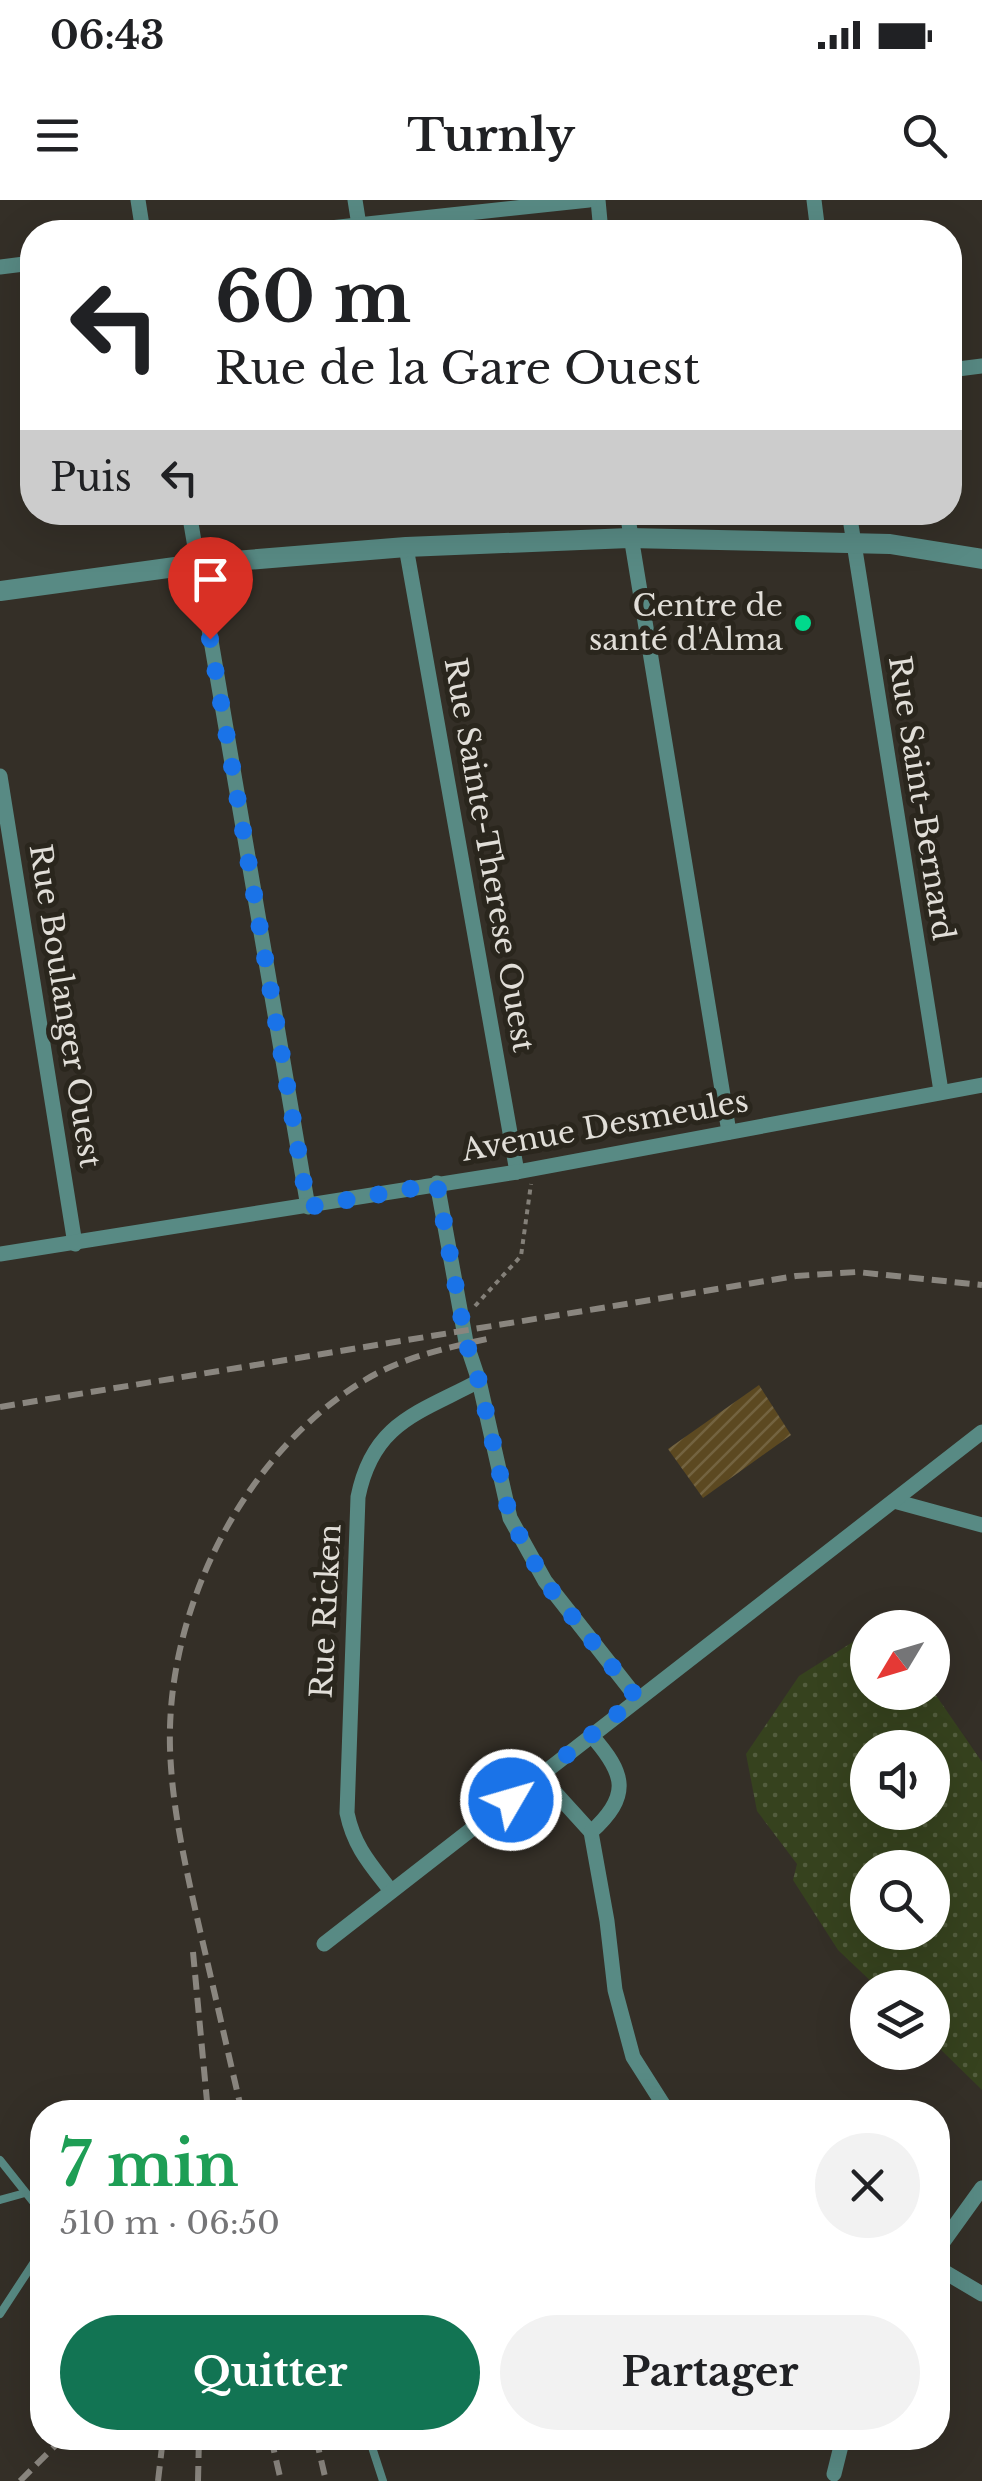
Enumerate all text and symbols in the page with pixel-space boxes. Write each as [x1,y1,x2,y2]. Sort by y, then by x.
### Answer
text: 06:43 [50,12,165,59]
text: Turnly [407,107,575,163]
icon: menu [30,108,85,163]
icon: search [897,108,952,163]
text: 60 m [215,254,411,341]
icon: left [50,260,180,390]
text: Rue de la Gare Ouest [215,340,700,396]
icon: left [152,450,207,505]
text: Puis [50,454,132,501]
pin [168,537,253,640]
icon: arrive [183,552,238,607]
place label: Centre de santé d'Alma [589,587,783,658]
marker: Centre de santé d'Alma [792,612,814,634]
street label: Rue Saint-Bernard [881,653,962,943]
street label: Rue Sainte-Therese Ouest [437,655,543,1056]
street label: Rue Boulanger Ouest [22,841,109,1171]
street label: Avenue Desmeules [458,1082,751,1169]
street label: Rue Ricken [302,1523,349,1699]
north arrow [850,1610,950,1710]
map controls [850,1610,950,2070]
button: sound [850,1730,950,1830]
position arrow [459,1748,563,1852]
button: search [850,1850,950,1950]
button: layers [850,1970,950,2070]
text: 7 min [60,2128,239,2202]
button: close [815,2133,920,2238]
text: 510 m · 06:50 [60,2203,280,2243]
button: Quitter [60,2315,480,2430]
button: Partager [500,2315,920,2430]

